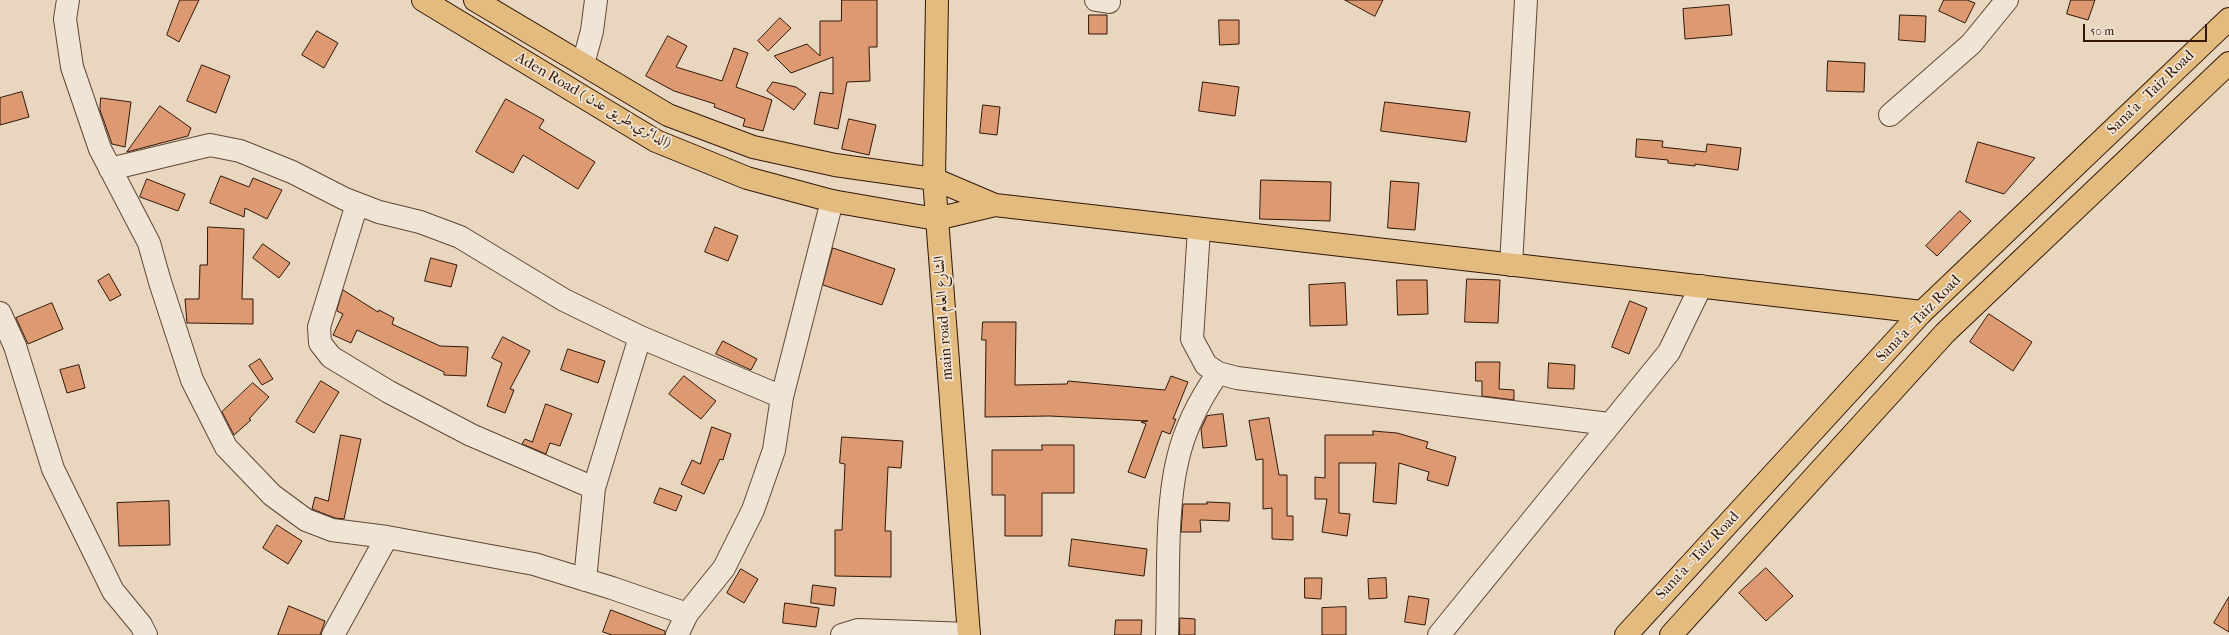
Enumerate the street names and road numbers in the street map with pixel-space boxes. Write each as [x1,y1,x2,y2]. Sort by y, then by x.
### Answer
street label: Sana'a - Taiz Road [2104,47,2198,139]
street label: Aden Road ( الدائري,طريق عدن) [512,49,674,153]
street label: main road الشارع العام [931,255,957,381]
street label: Sana'a - Taiz Road [1873,272,1965,366]
street label: Sana'a - Taiz Road [1653,508,1743,604]

